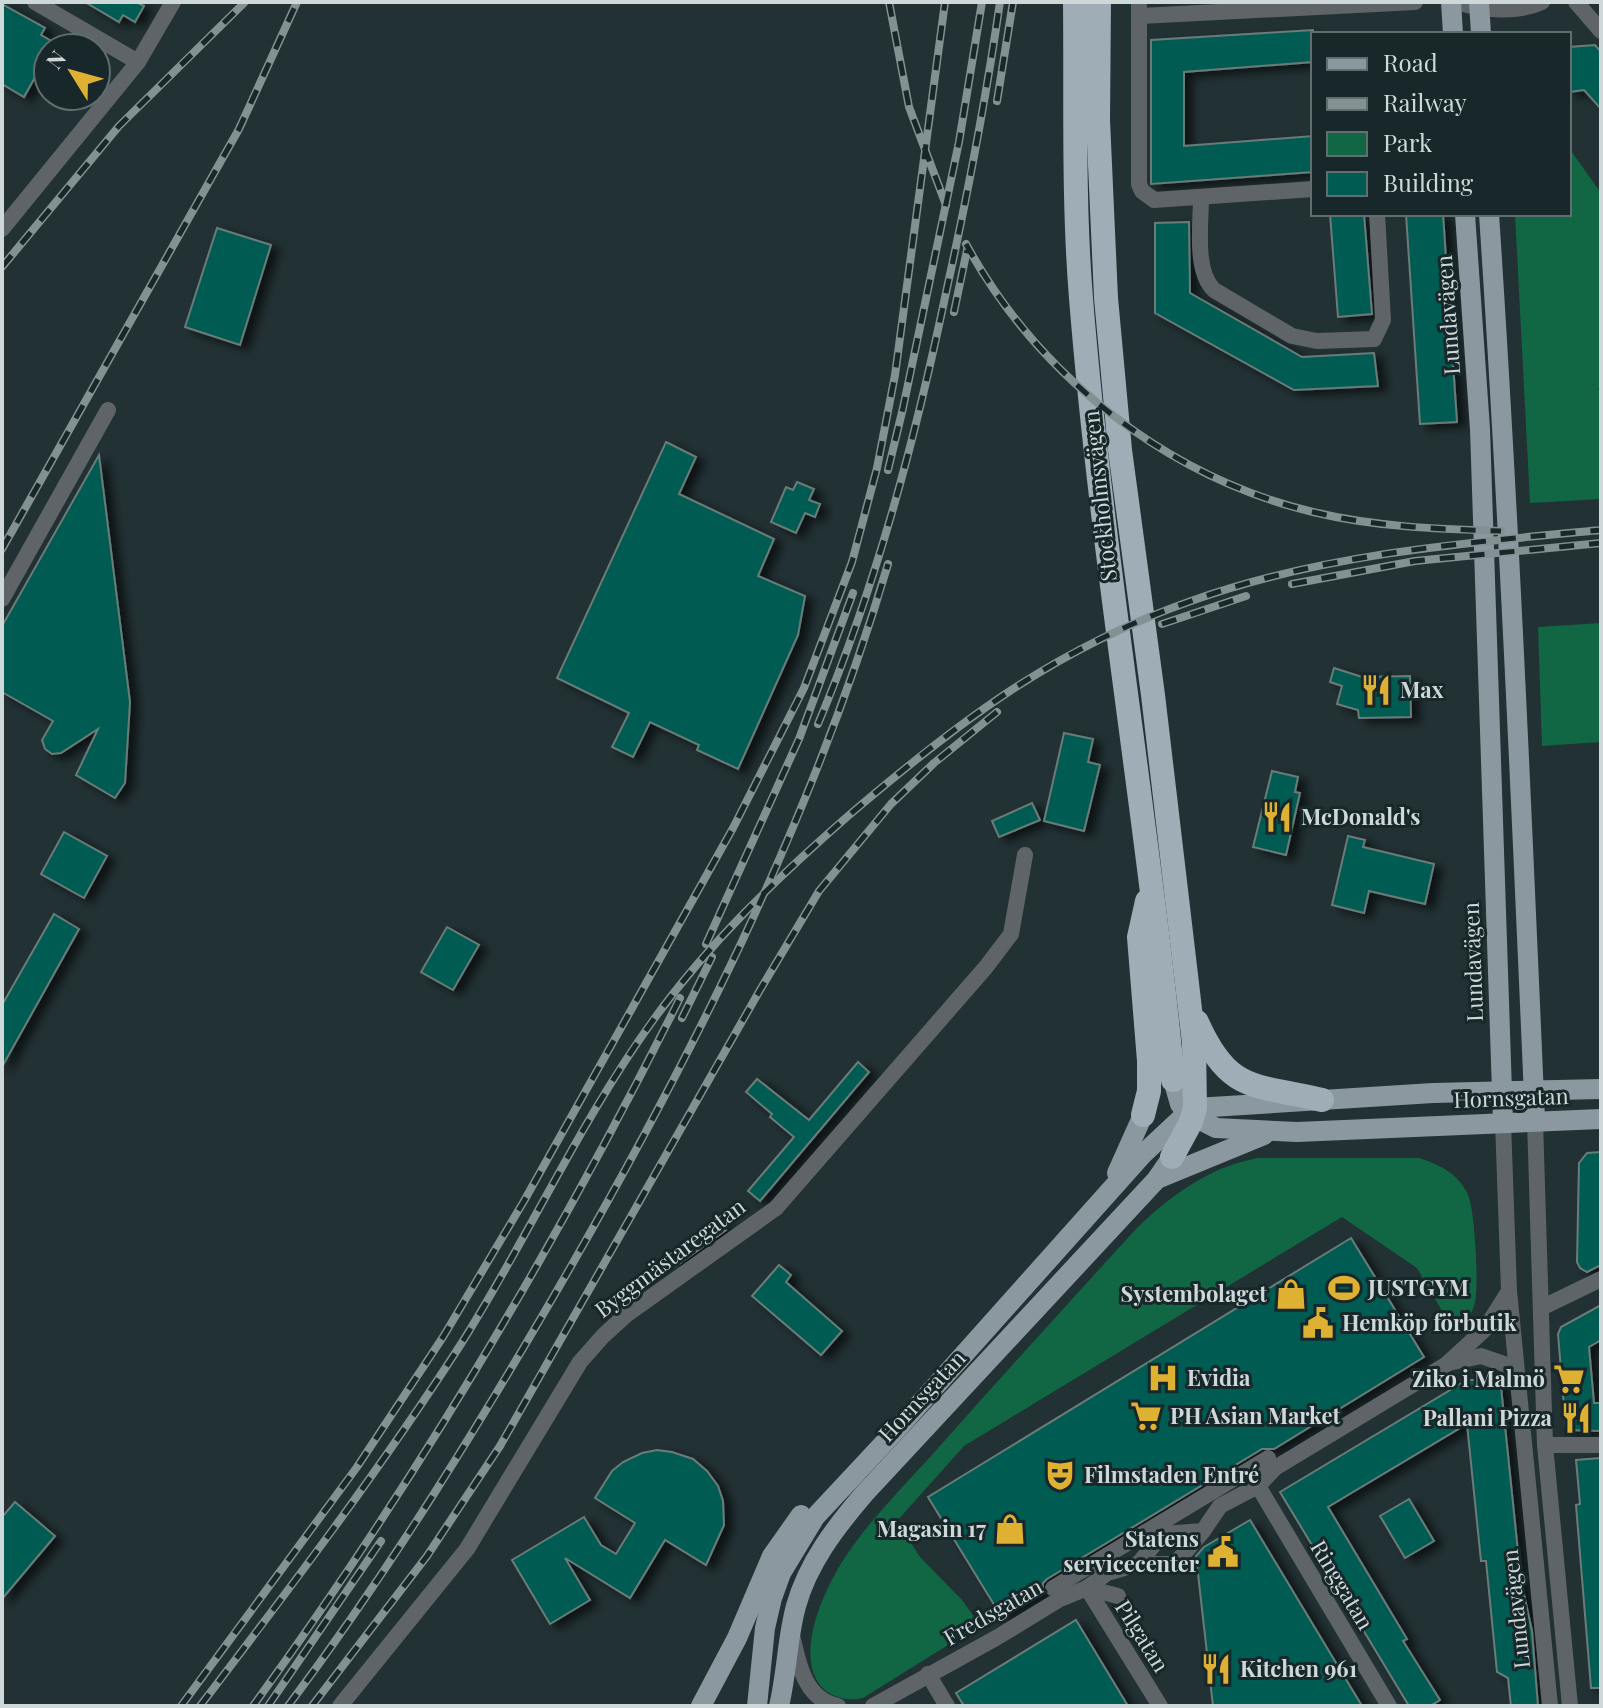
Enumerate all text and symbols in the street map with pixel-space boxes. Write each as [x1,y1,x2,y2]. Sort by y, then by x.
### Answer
north arrow [32,32,112,112]
legend [1311,32,1571,216]
text: N [38,44,72,75]
text: Road [1383,46,1438,78]
text: Railway [1383,86,1467,118]
text: Park [1383,126,1433,158]
text: Building [1383,166,1474,198]
street label: Lundavägen [1428,254,1466,376]
street label: Stockholmsvägen [1075,409,1123,583]
restaurant icon: Max [1359,673,1393,707]
place label: Max [1400,674,1444,704]
restaurant icon: McDonald's [1260,800,1294,834]
place label: McDonald's [1301,801,1420,831]
street label: Lundavägen [1455,902,1489,1022]
street label: Hornsgatan [1453,1080,1569,1114]
street label: Byggmästaregatan [588,1191,751,1324]
sports icon: JUSTGYM [1327,1271,1361,1305]
place label: JUSTGYM [1367,1272,1469,1302]
shop icon: Systembolaget [1274,1277,1308,1311]
place label: Systembolaget [1120,1278,1267,1308]
public building icon: Hemköp förbutik [1301,1306,1335,1340]
place label: Hemköp förbutik [1342,1307,1517,1337]
street label: Hornsgatan [871,1343,972,1448]
hospital icon: Evidia [1146,1361,1180,1395]
place label: Evidia [1187,1362,1251,1392]
supermarket icon: Ziko i Malmö [1552,1362,1586,1396]
place label: Ziko i Malmö [1412,1363,1545,1393]
supermarket icon: PH Asian Market [1129,1399,1163,1433]
place label: PH Asian Market [1170,1400,1340,1430]
restaurant icon: Pallani Pizza [1559,1401,1593,1435]
place label: Pallani Pizza [1423,1402,1553,1432]
theatre icon: Filmstaden Entré [1043,1458,1077,1492]
place label: Filmstaden Entré [1084,1459,1259,1489]
shop icon: Magasin 17 [993,1512,1027,1546]
place label: Magasin 17 [877,1513,986,1543]
place label: Statens servicecenter [1063,1523,1200,1578]
street label: Ringgatan [1304,1534,1381,1635]
public building icon: Statens servicecenter [1206,1535,1240,1569]
street label: Lundavägen [1494,1548,1536,1670]
street label: Fredsgatan [937,1571,1048,1652]
street label: Pilgatan [1109,1594,1177,1677]
restaurant icon: Kitchen 961 [1199,1652,1233,1686]
place label: Kitchen 961 [1240,1653,1357,1683]

